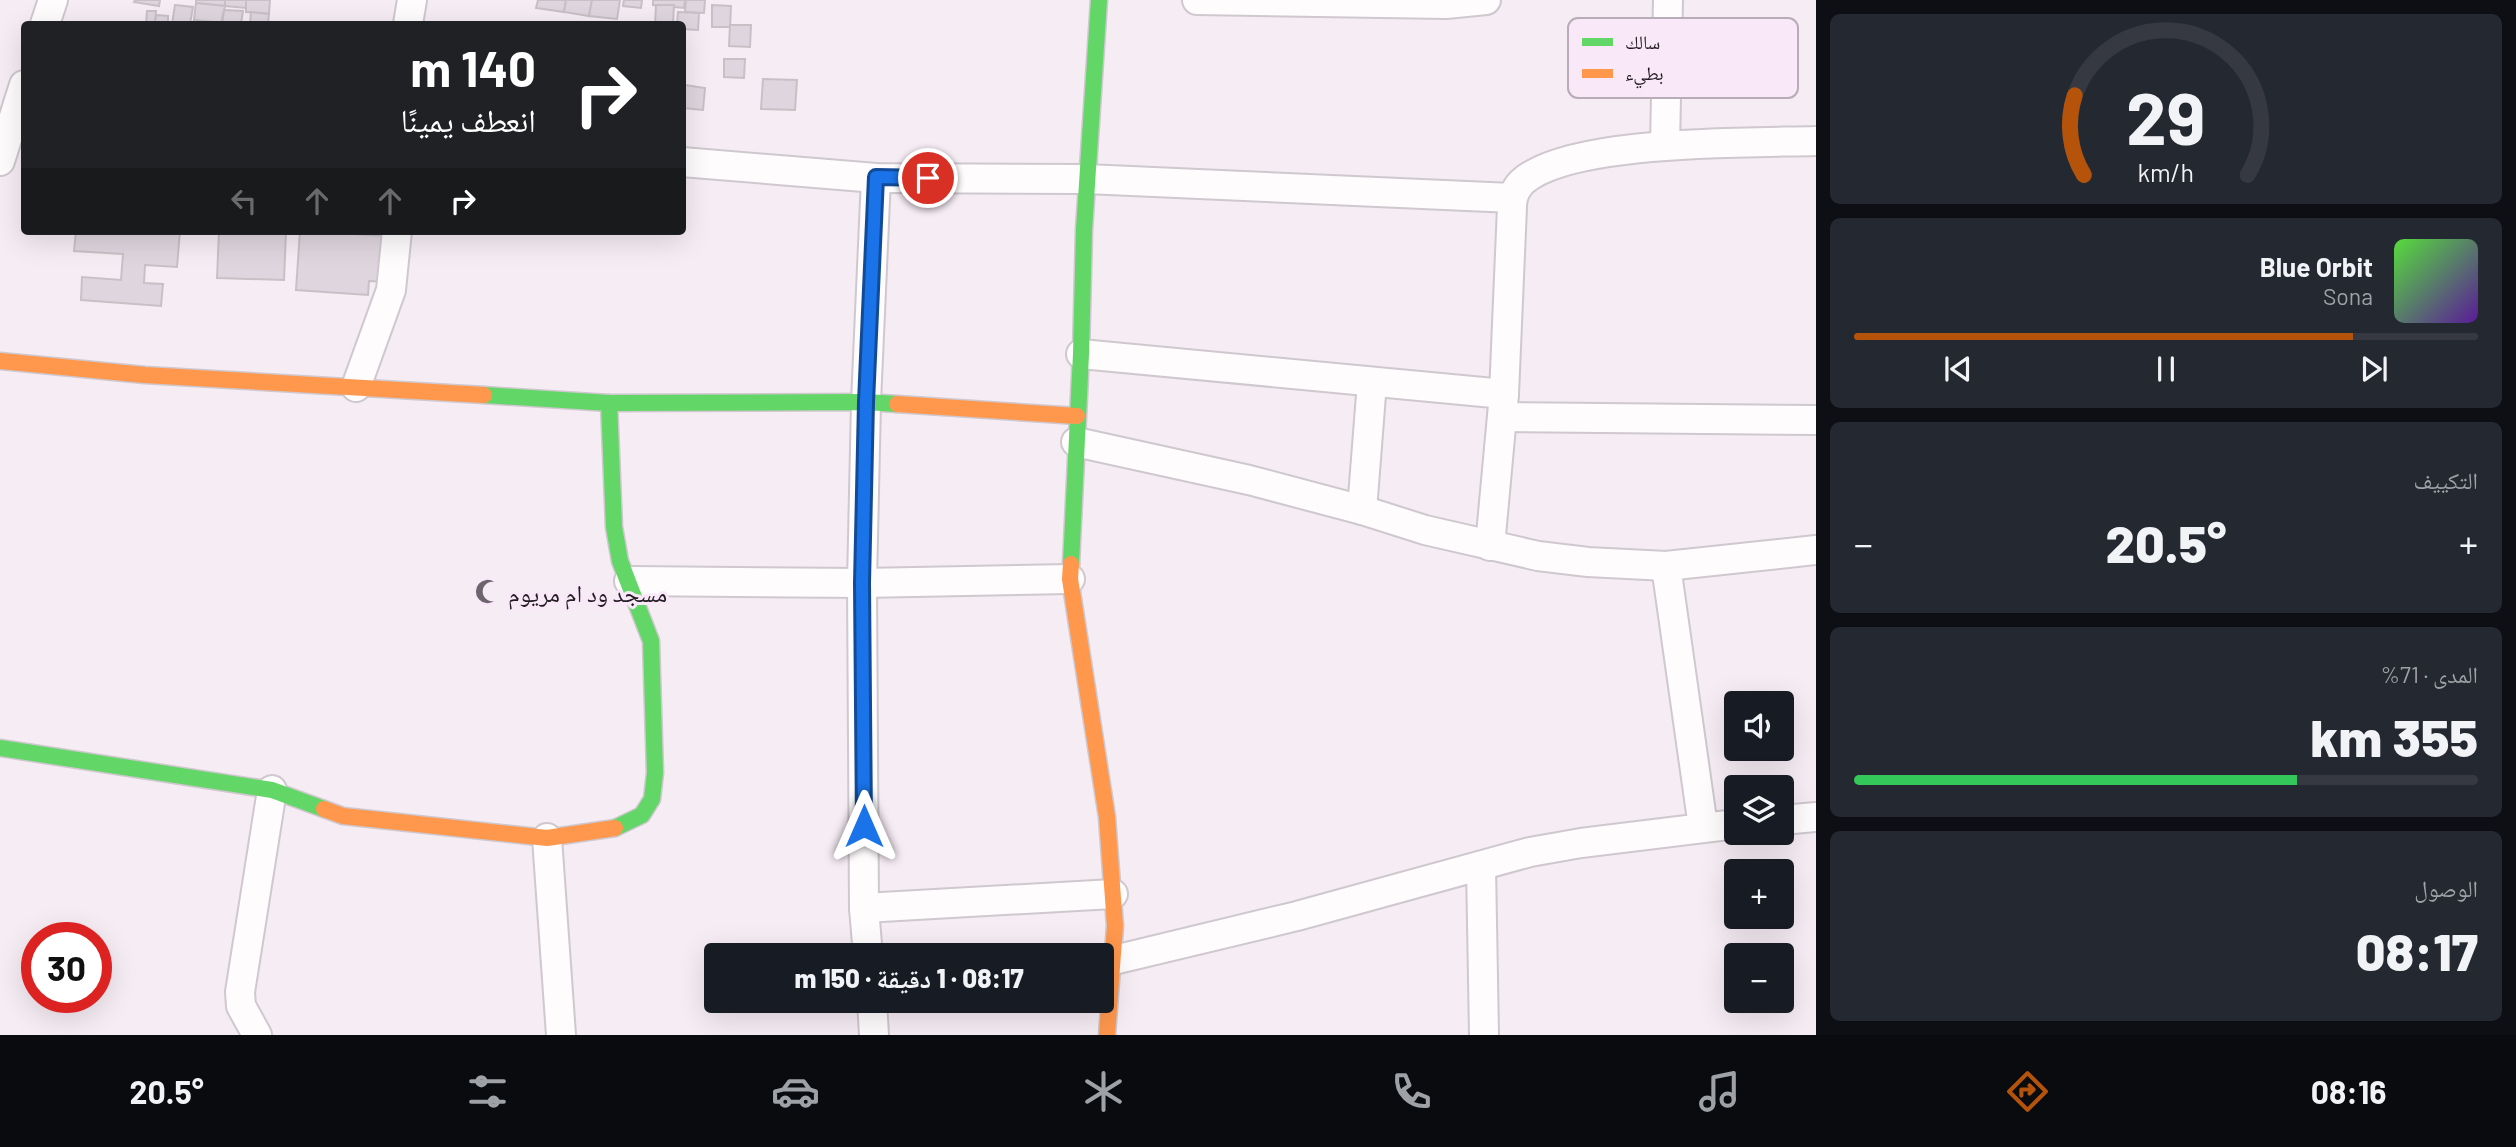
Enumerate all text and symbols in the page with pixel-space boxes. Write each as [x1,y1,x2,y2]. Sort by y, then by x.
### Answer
legend [1568,18,1798,98]
text: سالك [1625,30,1660,53]
text: 140 m [410,38,536,97]
icon: right [560,49,651,140]
text: بطيء [1625,61,1664,89]
text: 29 [2126,72,2206,160]
text: انعطف يمينًا [401,100,536,138]
pin [898,148,958,208]
text: km/h [2138,157,2194,187]
icon: arrive [909,159,947,197]
icon: left [225,182,263,220]
icon: ahead [298,182,336,220]
icon: ahead [371,182,409,220]
icon: right [444,182,482,220]
text: Blue Orbit [2260,251,2373,282]
text: Sona [2323,282,2373,310]
icon: previous [1939,350,1977,388]
icon: pause [2147,350,2185,388]
icon: next [2355,350,2393,388]
text: التكييف [2413,466,2478,494]
text: 20.5° [2105,511,2227,573]
text: − [1854,520,1873,566]
text: + [2459,520,2478,566]
mosque icon: مسجد ود ام مريوم [474,578,502,606]
place label: مسجد ود ام مريوم [508,578,667,610]
text: المدى · 71% [2380,660,2478,688]
map controls [1724,691,1794,1013]
button: sound [1724,691,1794,761]
text: 355 km [2310,705,2478,767]
button: layers [1724,775,1794,845]
position arrow [827,789,901,863]
button: + [1724,859,1794,929]
text: الوصول [2414,874,2478,902]
text: 08:17 [2356,919,2478,981]
speed limit sign: 30 [21,922,112,1013]
button: − [1724,943,1794,1013]
text: 08:17 · 1 دقيقة · 150 m [794,962,1024,993]
icon: filters [463,1067,512,1116]
icon: car [771,1067,820,1116]
icon: climate [1079,1067,1128,1116]
icon: phone [1387,1067,1436,1116]
icon: music [1695,1067,1744,1116]
icon: directions [2003,1067,2052,1116]
text: 20.5° [130,1072,204,1110]
text: 08:16 [2311,1072,2387,1110]

